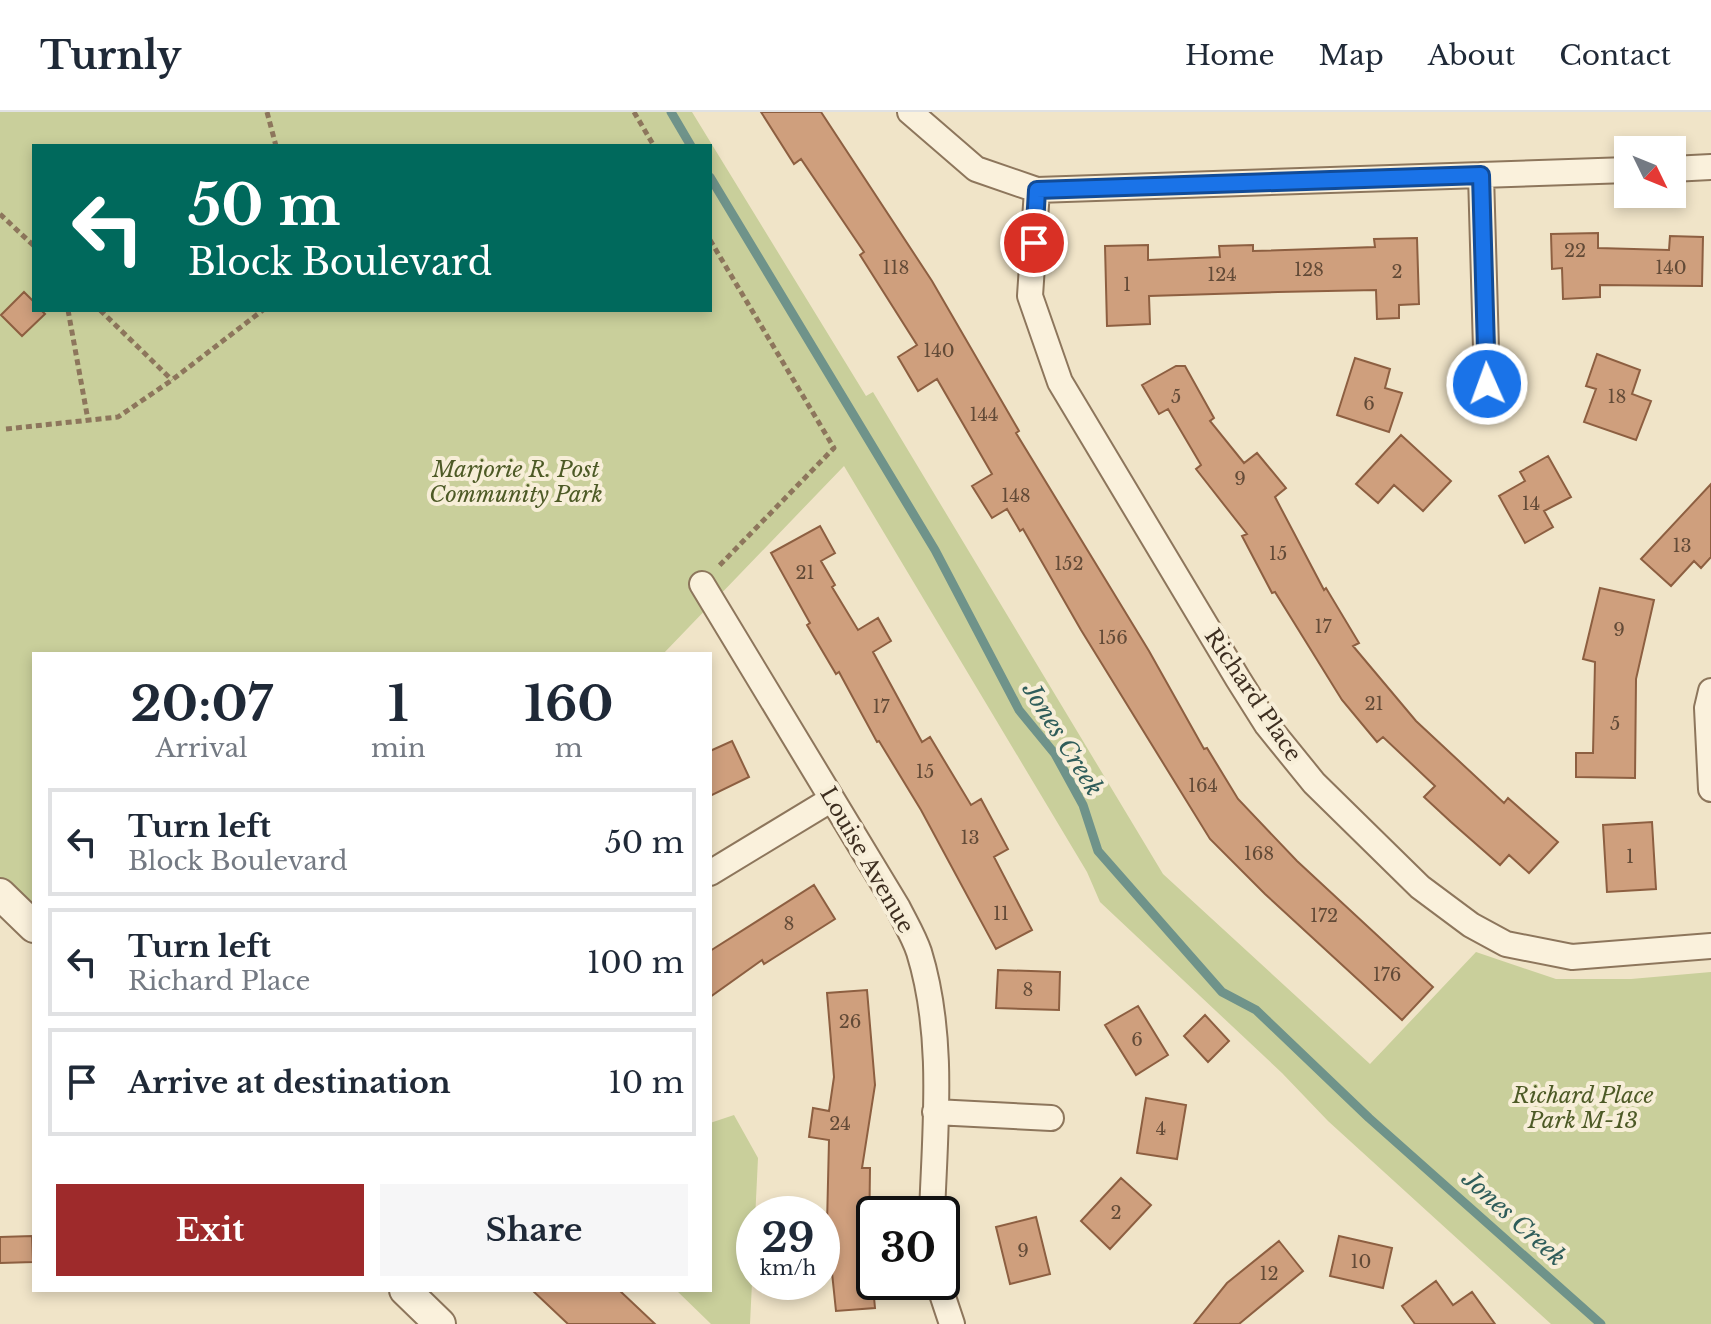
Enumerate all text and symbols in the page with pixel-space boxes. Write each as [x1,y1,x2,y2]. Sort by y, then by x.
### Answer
text: Turnly [40,32,181,79]
text: Home [1185,38,1275,73]
text: Map [1319,38,1384,73]
text: About [1428,38,1515,73]
text: Contact [1559,38,1671,73]
north arrow [1614,136,1686,208]
map controls [1614,136,1686,208]
text: 50 m [188,171,340,240]
icon: left [56,176,160,280]
pin [1000,209,1068,277]
icon: arrive [1012,221,1056,265]
text: Block Boulevard [188,240,492,285]
house number: 22 [1564,240,1586,262]
house number: 118 [883,257,909,279]
house number: 140 [1655,257,1687,279]
house number: 128 [1294,259,1324,281]
house number: 2 [1391,261,1403,283]
house number: 124 [1207,264,1237,286]
house number: 1 [1123,274,1131,296]
house number: 140 [923,340,955,362]
position arrow [1445,342,1529,426]
house number: 5 [1171,386,1181,408]
house number: 18 [1608,386,1626,408]
house number: 6 [1363,393,1375,415]
house number: 144 [969,404,999,426]
park label: Marjorie R. Post Community Park [429,456,603,508]
house number: 9 [1234,468,1246,490]
house number: 148 [1001,485,1031,507]
house number: 14 [1522,493,1540,515]
house number: 13 [1672,535,1692,557]
house number: 15 [1269,543,1287,565]
house number: 152 [1054,553,1084,575]
house number: 21 [795,562,815,584]
house number: 17 [1314,616,1332,638]
house number: 9 [1613,619,1625,641]
street label: Richard Place [1199,624,1307,766]
house number: 156 [1098,627,1128,649]
text: 20:07 [130,674,273,734]
text: 1 [388,674,409,734]
text: 160 [524,674,614,734]
water label: Jones Creek [1016,676,1109,801]
house number: 21 [1364,693,1384,715]
house number: 17 [872,696,890,718]
house number: 5 [1610,713,1620,735]
text: Arrival [155,732,248,764]
text: min [371,732,426,764]
text: m [555,732,583,764]
house number: 15 [916,761,934,783]
house number: 164 [1188,775,1218,797]
street label: Louise Avenue [814,782,920,938]
text: Turn left [128,808,271,845]
icon: left [60,820,104,864]
text: 50 m [605,824,684,861]
house number: 13 [960,827,980,849]
house number: 168 [1244,843,1274,865]
text: Block Boulevard [128,845,348,877]
house number: 1 [1626,846,1634,868]
house number: 11 [993,903,1009,925]
house number: 172 [1310,905,1338,927]
house number: 8 [784,913,794,935]
text: Turn left [128,928,271,965]
icon: left [60,940,104,984]
text: 100 m [587,944,684,981]
house number: 176 [1373,964,1401,986]
text: Richard Place [128,965,310,997]
house number: 8 [1023,979,1033,1001]
house number: 26 [839,1011,861,1033]
house number: 6 [1131,1029,1143,1051]
icon: arrive [60,1060,104,1104]
text: Arrive at destination [128,1064,451,1101]
text: 10 m [608,1064,684,1101]
park label: Richard Place Park M-13 [1512,1082,1653,1134]
house number: 24 [829,1113,851,1135]
house number: 4 [1156,1118,1166,1140]
water label: Jones Creek [1456,1164,1572,1272]
button: Exit [56,1184,364,1276]
button: Share [380,1184,688,1276]
speed limit sign: 30 [856,1196,960,1300]
house number: 2 [1110,1202,1122,1224]
text: 29 [762,1213,815,1263]
house number: 9 [1017,1240,1029,1262]
house number: 10 [1351,1251,1371,1273]
text: km/h [760,1256,816,1280]
house number: 12 [1259,1263,1279,1285]

